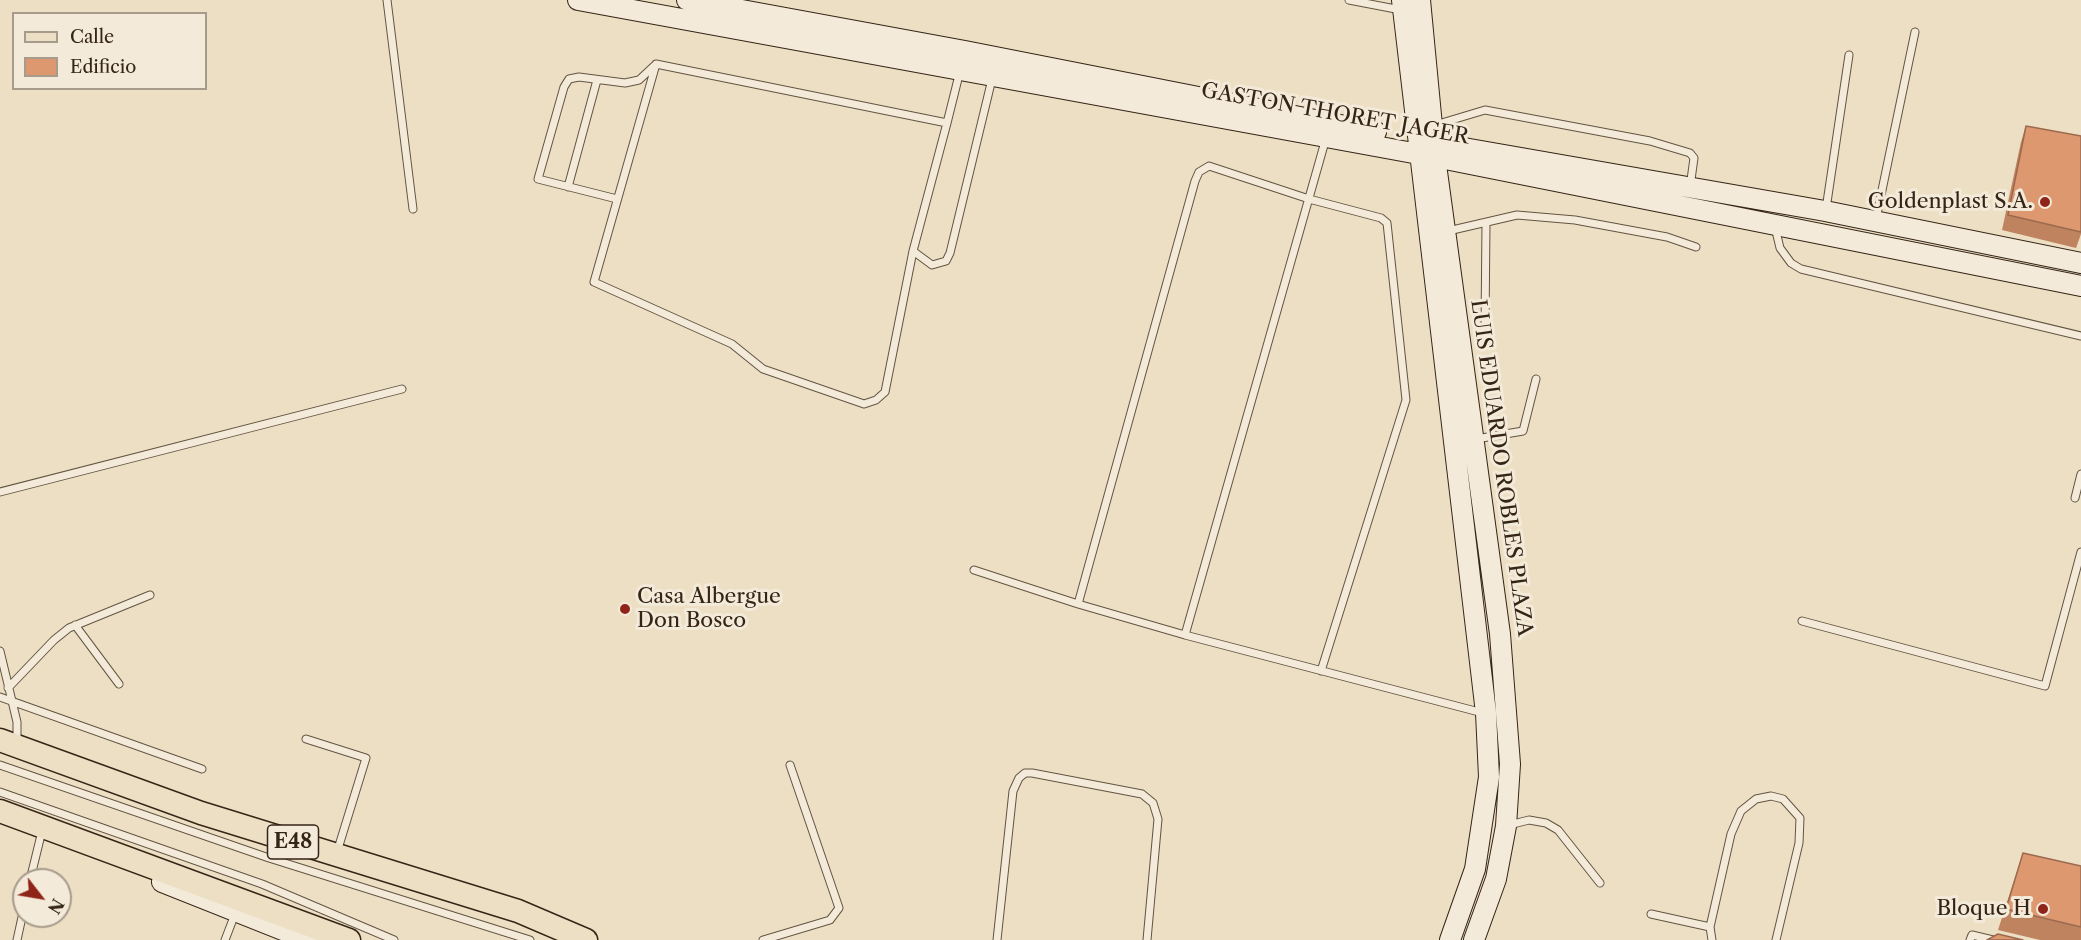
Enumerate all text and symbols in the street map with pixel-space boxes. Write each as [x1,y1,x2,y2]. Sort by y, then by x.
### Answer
legend [12,12,207,90]
text: Calle [70,26,114,48]
text: Edificio [70,56,136,78]
street label: GASTON THORET JAGER [1199,78,1471,150]
place label: Goldenplast S.A. [1868,189,2033,215]
marker: Goldenplast S.A. [2038,195,2052,209]
street label: LUIS EDUARDO ROBLES PLAZA [1465,298,1537,638]
place label: Casa Albergue Don Bosco [637,584,781,634]
marker: Casa Albergue Don Bosco [618,602,632,616]
road number: E48 [268,825,318,859]
north arrow [12,868,72,928]
text: N [44,895,68,917]
place label: Bloque H [1936,896,2031,922]
marker: Bloque H [2036,902,2050,916]

